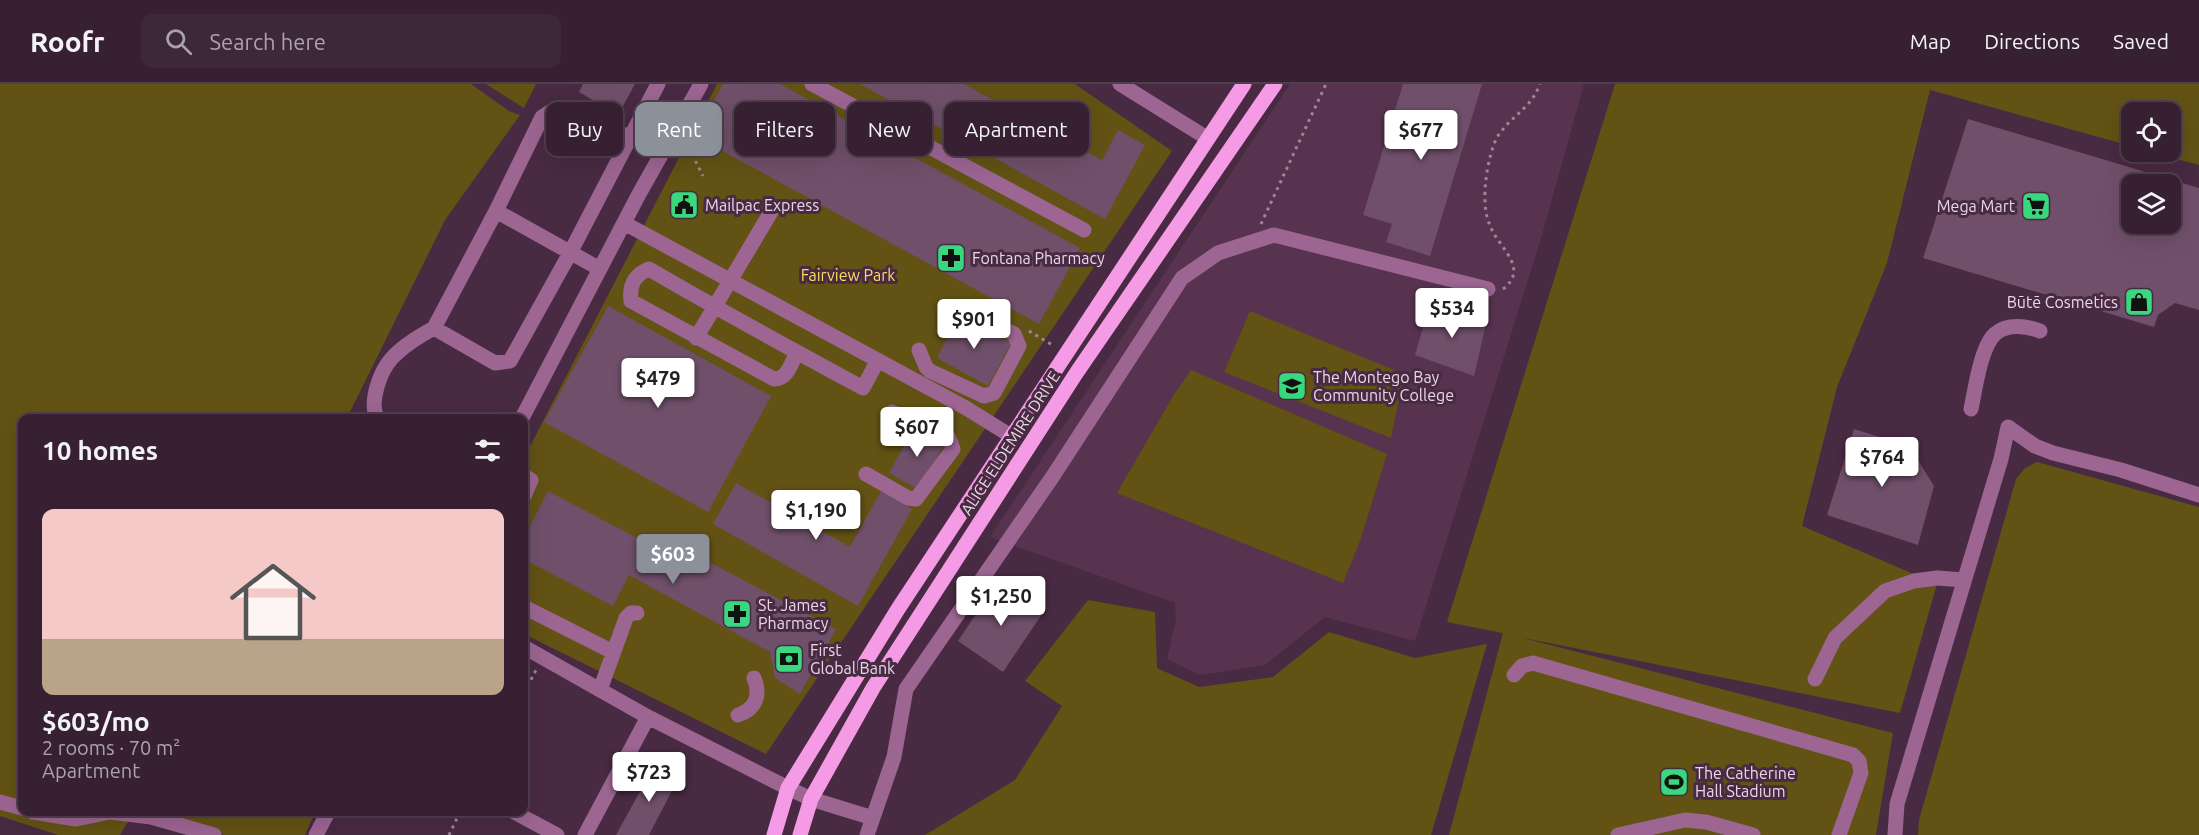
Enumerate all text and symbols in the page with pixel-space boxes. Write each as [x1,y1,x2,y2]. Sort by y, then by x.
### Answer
search box [141,14,561,68]
icon: search [162,25,195,58]
text: Roofr [30,26,105,57]
text: Search here [210,29,326,54]
text: Map [1910,29,1951,53]
text: Directions [1984,29,2080,53]
text: Saved [2113,29,2169,53]
chip: Buy [546,102,623,156]
chip: Rent [635,102,722,156]
chip: Filters [734,102,835,156]
chip: New [847,102,932,156]
chip: Apartment [944,102,1089,156]
map controls [2121,102,2181,234]
button: locate [2121,102,2181,162]
pin: $677 [1385,110,1457,161]
text: $677 [1398,118,1444,141]
button: layers [2121,174,2181,234]
public building icon: Mailpac Express [668,189,700,221]
supermarket icon: Mega Mart [2020,190,2052,222]
place label: Mailpac Express [705,196,819,214]
place label: Mega Mart [1937,197,2016,215]
pharmacy icon: Fontana Pharmacy [935,242,967,274]
place label: Fontana Pharmacy [972,249,1105,267]
park label: Fairview Park [801,266,895,284]
shop icon: Būtē Cosmetics [2123,286,2155,318]
pin: $534 [1416,288,1488,339]
place label: Būtē Cosmetics [2007,293,2118,311]
text: $534 [1429,296,1475,319]
pin: $901 [938,299,1010,350]
text: $901 [951,307,997,330]
pin: $479 [622,358,694,409]
text: $479 [635,366,681,389]
street label: ALICE ELDEMIRE DRIVE [957,368,1063,518]
place label: The Montego Bay Community College [1313,368,1454,404]
school or university icon: The Montego Bay Community College [1276,370,1308,402]
pin: $607 [881,407,953,458]
text: $607 [894,415,940,438]
icon: filters [471,434,504,467]
text: 10 homes [42,436,158,465]
pin: $764 [1846,437,1918,488]
text: $764 [1859,445,1905,468]
pin: $1,190 [767,490,865,541]
text: $1,190 [785,498,847,521]
pin: $603 [637,534,709,585]
text: $603 [650,542,696,565]
icon: home [219,548,327,656]
pin: $1,250 [952,576,1050,627]
text: $1,250 [970,584,1032,607]
place label: St. James Pharmacy [758,596,829,632]
pharmacy icon: St. James Pharmacy [721,598,753,630]
place label: First Global Bank [810,641,895,677]
bank icon: First Global Bank [773,643,805,675]
text: $603/mo [42,707,150,736]
text: 2 rooms · 70 m² [42,736,180,759]
pin: $723 [613,752,685,803]
text: Apartment [42,759,140,782]
text: $723 [626,760,672,783]
place label: The Catherine Hall Stadium [1695,764,1796,800]
sports icon: The Catherine Hall Stadium [1658,766,1690,798]

